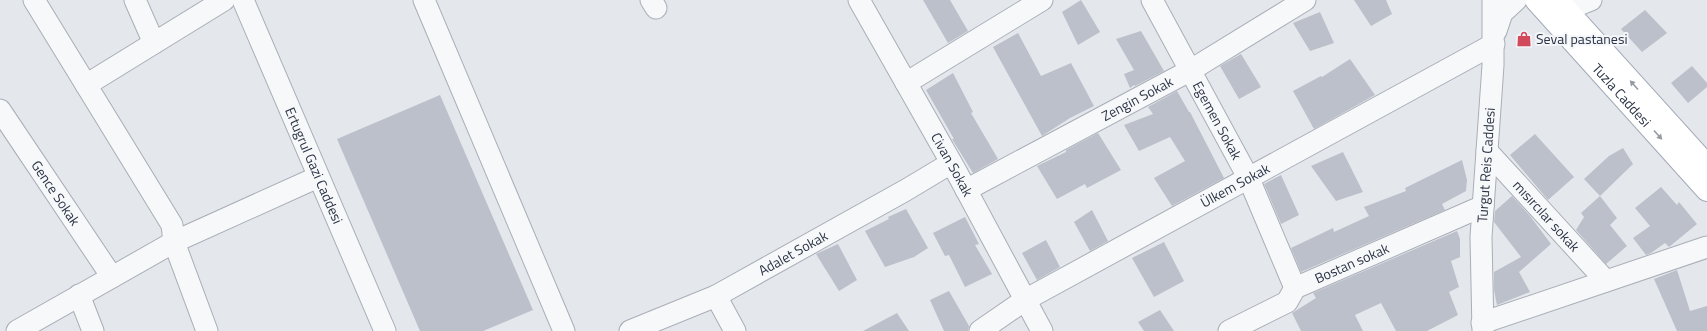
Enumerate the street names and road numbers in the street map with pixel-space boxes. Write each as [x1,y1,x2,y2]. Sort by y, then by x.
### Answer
street label: Tuzla Caddesi [1588,58,1656,131]
street label: Zengin Sokak [1097,70,1177,126]
street label: Egemen Sokak [1188,77,1248,164]
street label: Ertugrul Gazi Caddesi [280,104,349,227]
street label: Turgut Reis Caddesi [1471,107,1500,223]
street label: Civan Sokak [926,128,979,200]
street label: Gence Sokak [27,156,86,230]
street label: Ülkem Sokak [1196,157,1274,212]
street label: mısırcılar sokak [1508,175,1585,256]
street label: Adalet Sokak [754,225,831,280]
street label: Bostan sokak [1311,237,1393,288]

